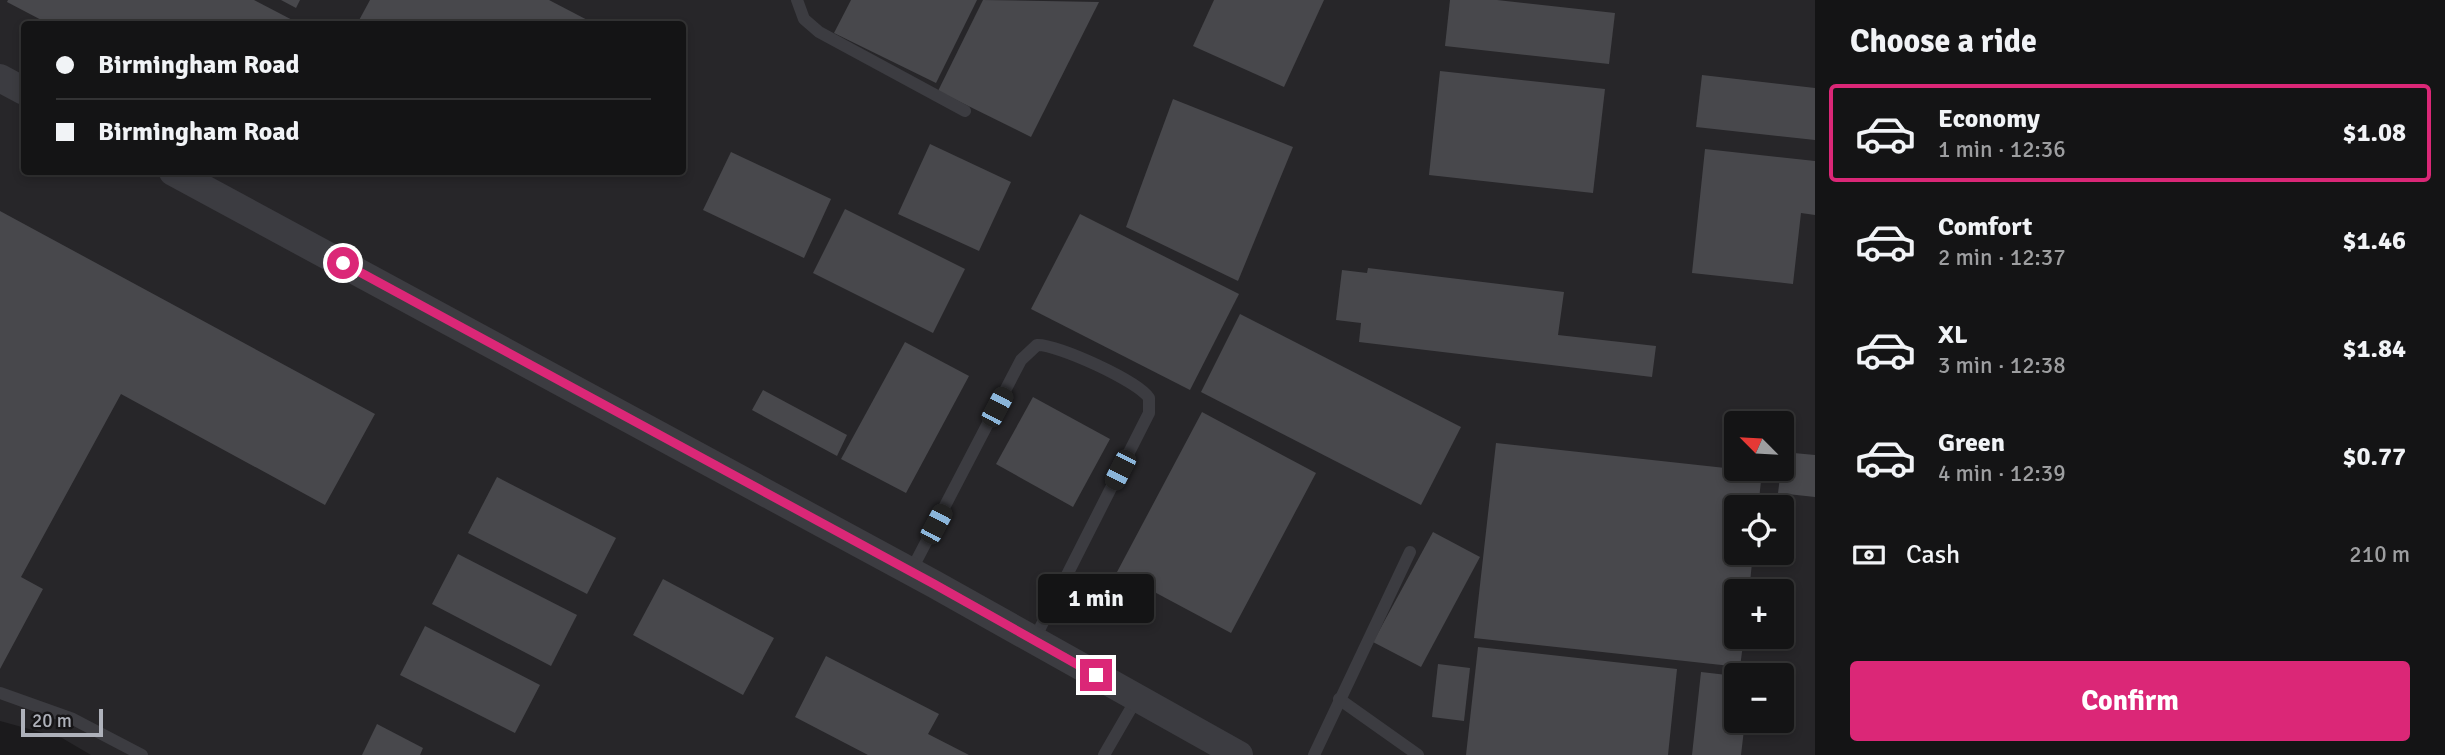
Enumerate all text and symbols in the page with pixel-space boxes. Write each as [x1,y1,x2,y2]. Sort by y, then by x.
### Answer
text: Choose a ride [1850,22,2037,61]
text: Birmingham Road [98,49,300,81]
icon: car [1854,102,1917,165]
text: Economy [1938,103,2040,135]
text: Birmingham Road [98,116,300,148]
text: $1.08 [2342,117,2406,149]
text: 1 min · 12:36 [1938,135,2066,164]
icon: car [1854,210,1917,273]
text: Comfort [1938,211,2032,243]
text: $1.46 [2342,225,2406,257]
text: 2 min · 12:37 [1938,243,2066,272]
route start [327,247,359,279]
icon: car [1854,318,1917,381]
text: XL [1938,319,1968,351]
text: $1.84 [2342,333,2406,365]
text: 3 min · 12:38 [1938,351,2066,380]
car [978,384,1017,430]
north arrow [1724,411,1794,481]
map controls [1724,411,1794,733]
icon: car [1854,426,1917,489]
text: Green [1938,427,2005,459]
text: $0.77 [2342,441,2406,473]
car [1102,447,1139,493]
text: 4 min · 12:39 [1938,459,2066,488]
button: locate [1724,495,1794,565]
car [917,501,956,547]
icon: cash [1850,536,1888,574]
text: Cash [1906,539,1960,571]
text: 210 m [2349,540,2410,569]
callout: 1 min [1038,574,1154,622]
button: + [1724,579,1794,649]
text: 1 min [1068,584,1124,613]
route end [1080,659,1112,691]
button: Confirm [1850,661,2410,741]
button: − [1724,663,1794,733]
scale bar [21,706,103,738]
text: 20 m [32,709,72,733]

